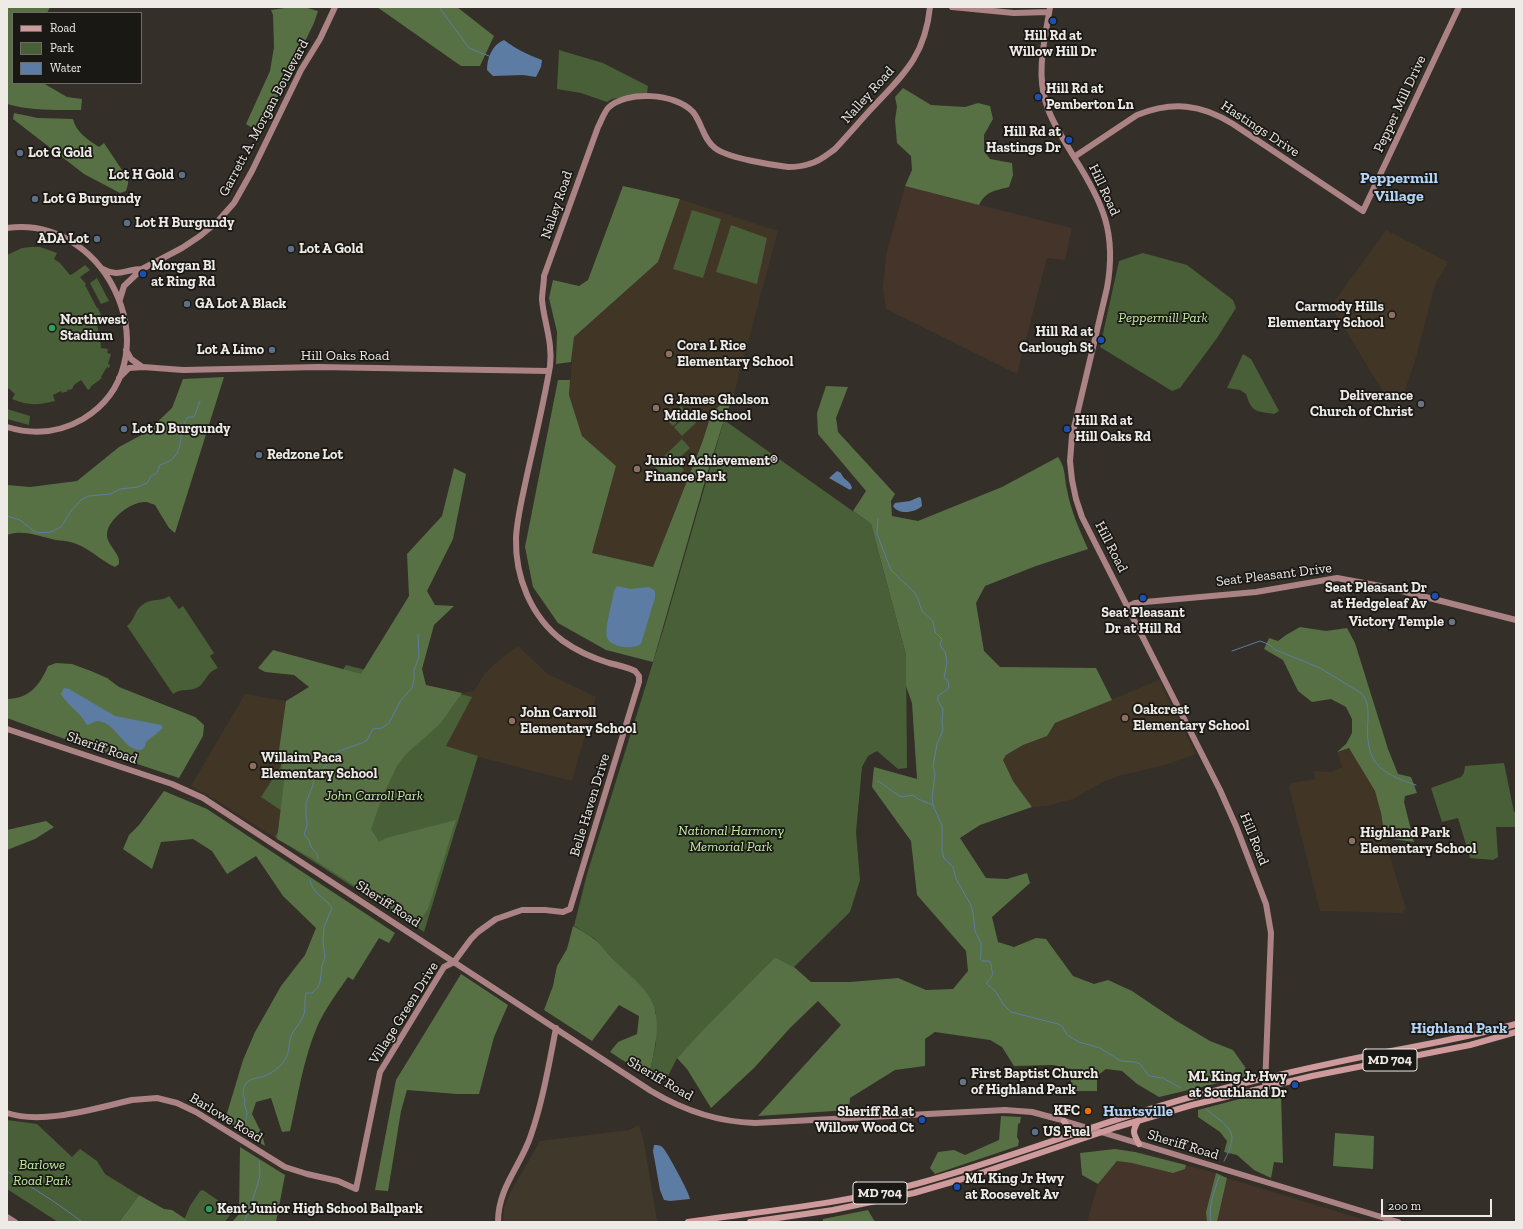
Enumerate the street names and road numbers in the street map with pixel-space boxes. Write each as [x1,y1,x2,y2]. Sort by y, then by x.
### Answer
street label: Garrett A. Morgan Boulevard [215,37,313,199]
street label: Pepper Mill Drive [1370,53,1430,155]
street label: Nalley Road [838,63,898,127]
street label: Hastings Drive [1218,97,1302,161]
street label: Hill Road [1085,161,1123,219]
street label: Nalley Road [538,169,576,241]
street label: Hill Oaks Road [301,348,389,364]
street label: Hill Road [1091,519,1131,575]
street label: Seat Pleasant Drive [1215,560,1333,590]
street label: Sheriff Road [64,728,140,768]
street label: Belle Haven Drive [566,751,614,859]
street label: Hill Road [1236,810,1272,868]
street label: Sheriff Road [353,877,423,931]
street label: Village Green Drive [366,959,442,1067]
road number: MD 704 [1363,1049,1417,1071]
street label: Sheriff Road [624,1053,696,1105]
street label: Barlowe Road [186,1090,266,1146]
street label: Sheriff Road [1145,1126,1221,1164]
road number: MD 704 [853,1182,907,1204]

